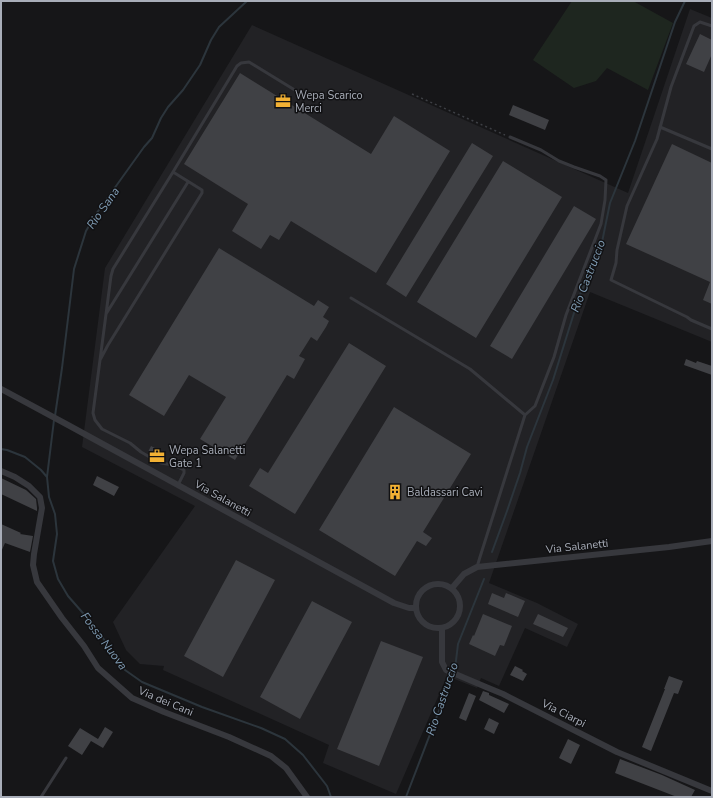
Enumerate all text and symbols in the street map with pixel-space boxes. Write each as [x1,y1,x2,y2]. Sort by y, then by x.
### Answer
place label: Wepa Scarico Merci [295,88,363,116]
office icon: Wepa Scarico Merci [274,92,292,110]
water label: Rio Sana [83,184,123,232]
water label: Rio Castruccio [567,237,609,314]
place label: Wepa Salanetti Gate 1 [169,443,245,471]
office icon: Wepa Salanetti Gate 1 [148,447,166,465]
street label: Via Salanetti [191,476,254,520]
building icon: Baldassari Cavi [386,483,404,501]
place label: Baldassari Cavi [407,485,483,500]
street label: Via Salanetti [544,536,609,557]
water label: Fossa Nuova [77,609,131,673]
water label: Rio Castruccio [422,660,462,738]
street label: Via dei Cani [135,683,196,720]
street label: Via Ciarpi [538,696,588,731]

